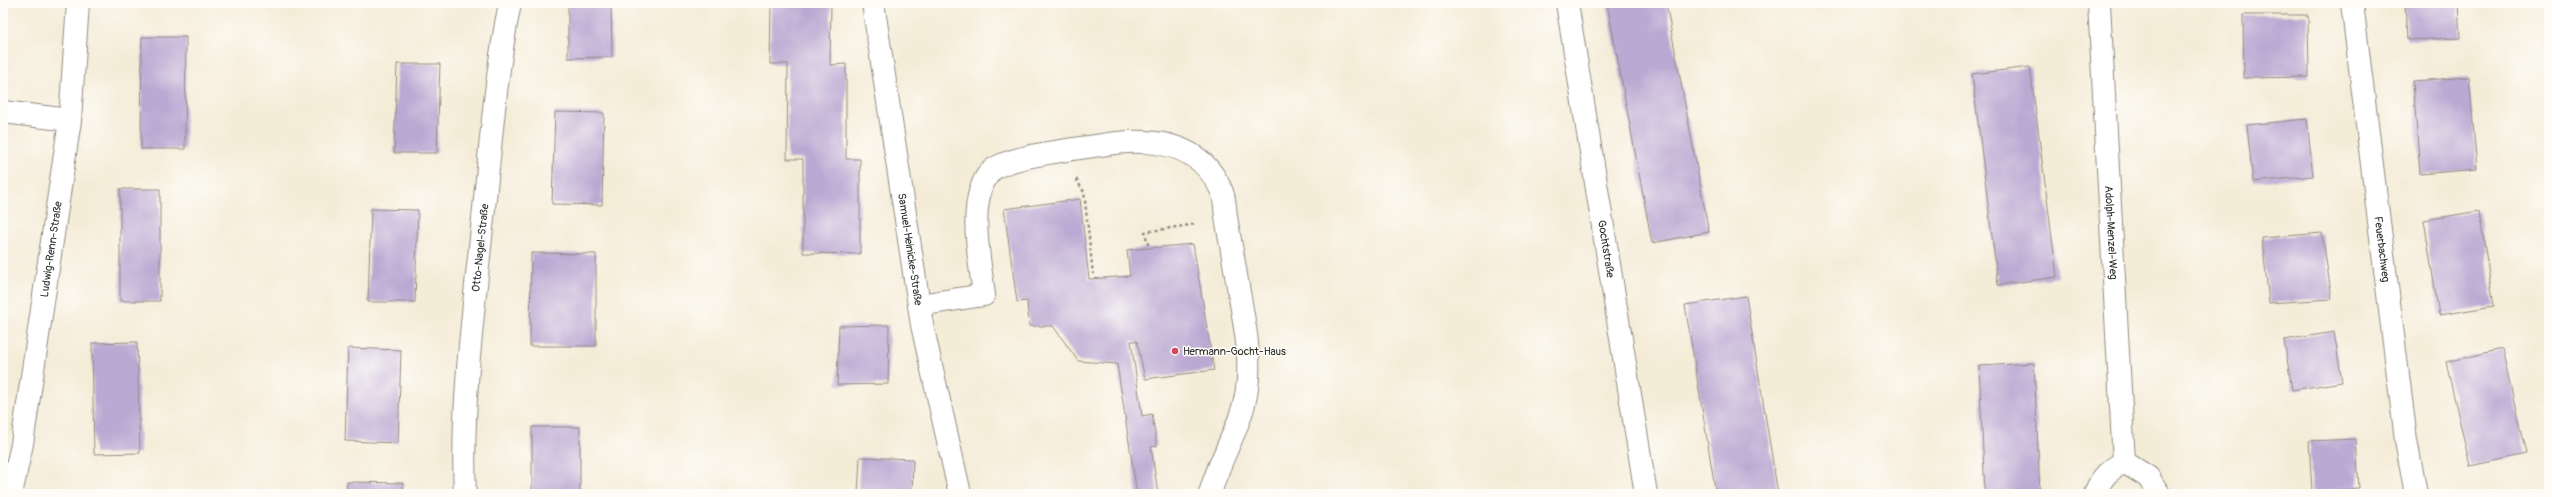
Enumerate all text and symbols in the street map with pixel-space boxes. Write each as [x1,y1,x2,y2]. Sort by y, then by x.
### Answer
street label: Adolph-Menzel-Weg [2102,185,2120,281]
street label: Samuel-Heinicke-Straße [895,192,925,307]
street label: Ludwig-Renn-Straße [38,200,65,298]
street label: Otto-Nagel-Straße [469,202,492,293]
street label: Feuerbachweg [2371,215,2392,283]
street label: Gochtstraße [1595,219,1617,279]
place label: Hermann-Gocht-Haus [1183,345,1286,358]
marker: Hermann-Gocht-Haus [1170,346,1180,356]

